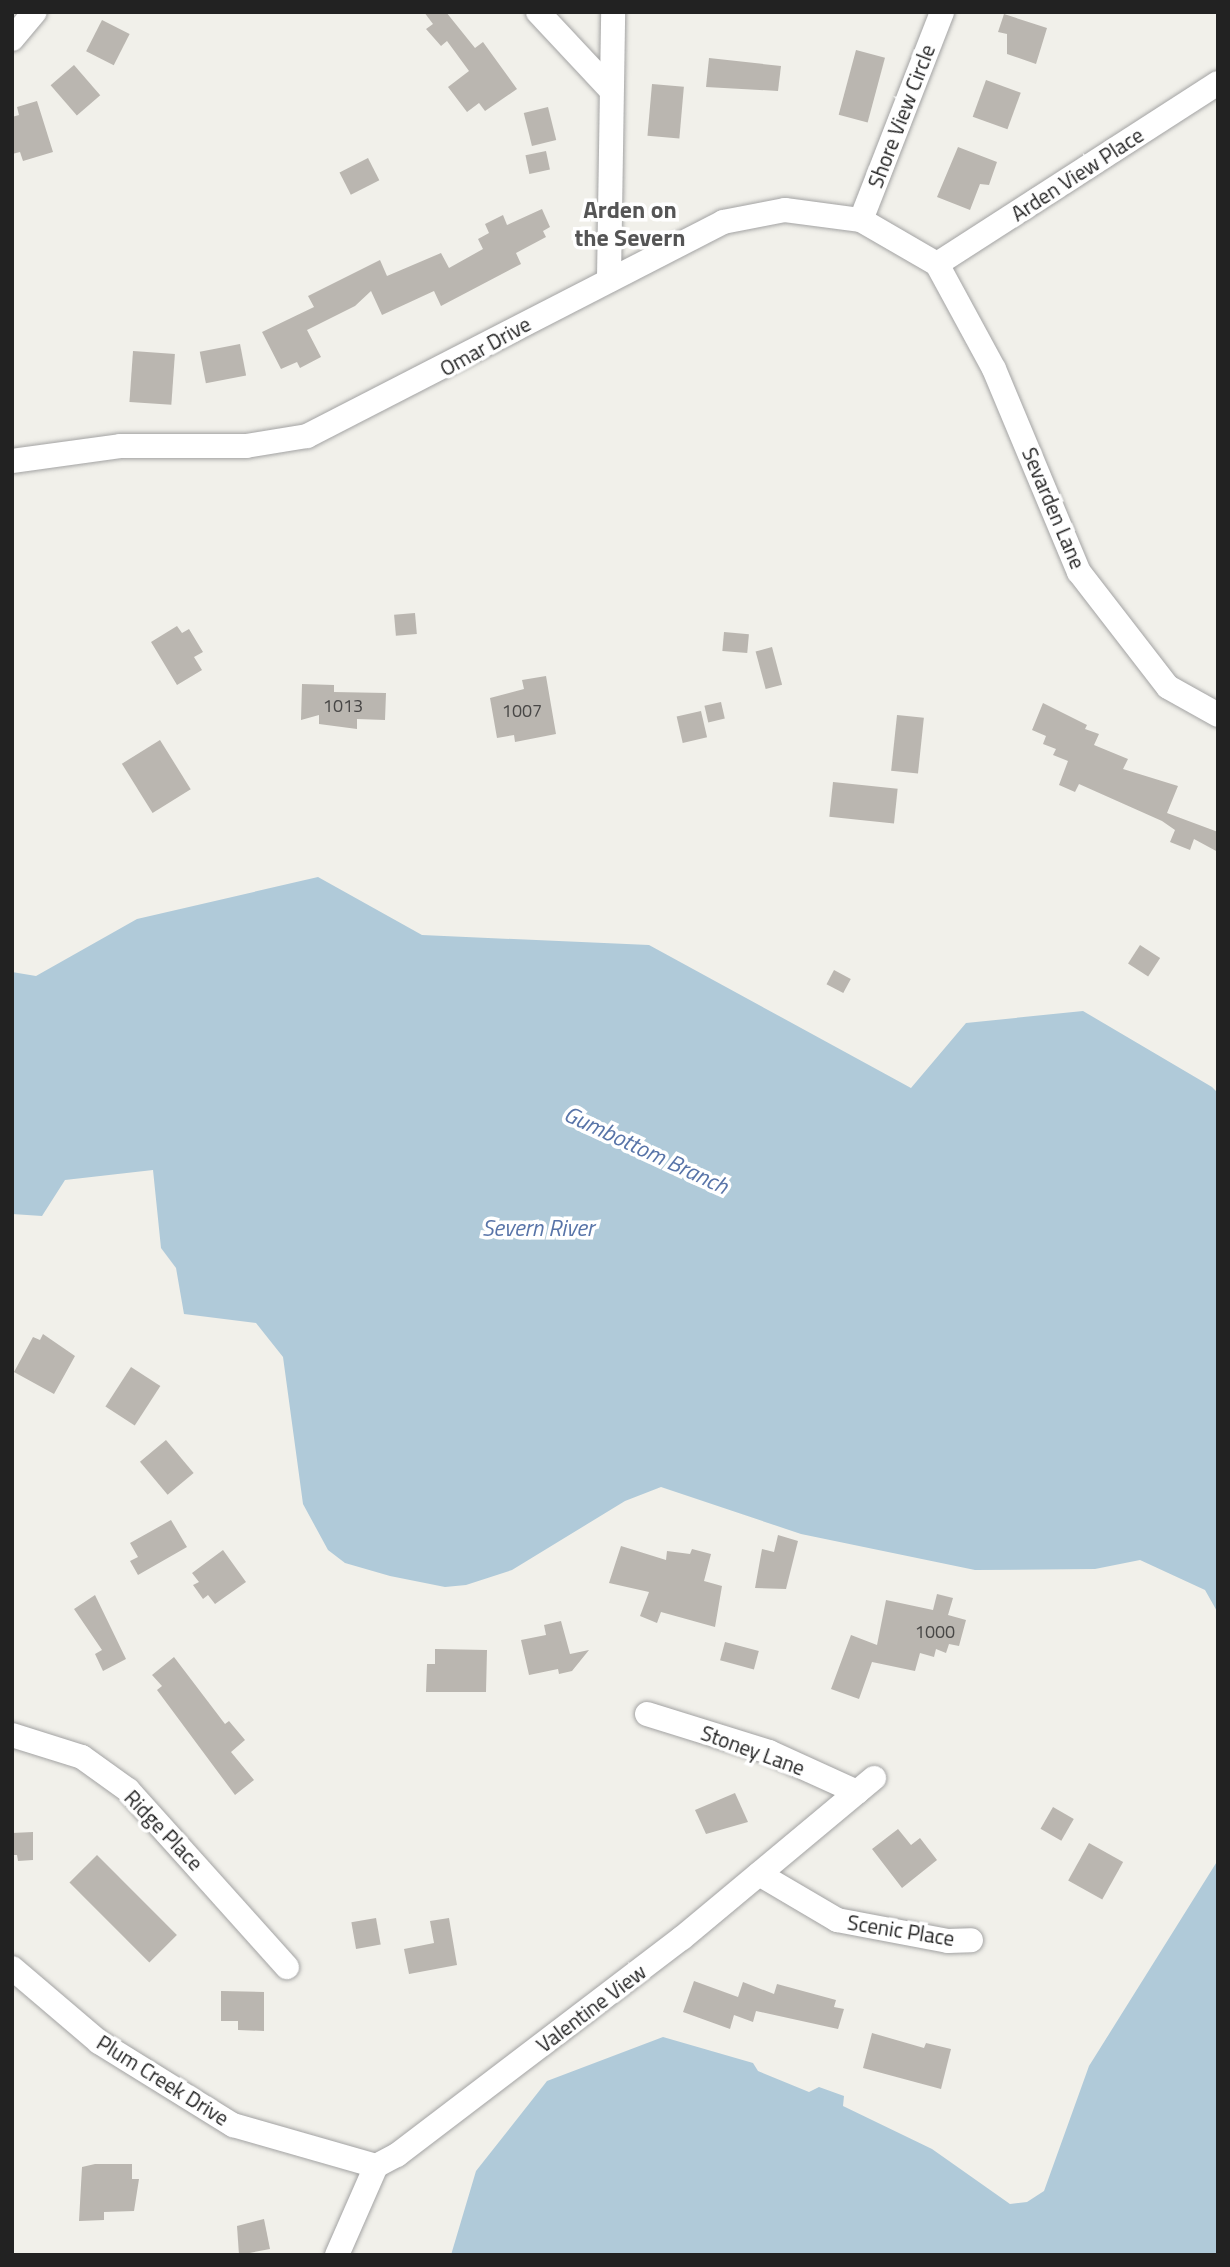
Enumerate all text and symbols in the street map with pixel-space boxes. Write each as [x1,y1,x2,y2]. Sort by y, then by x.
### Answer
street label: Shore View Circle [862,41,940,191]
street label: Arden View Place [1006,122,1148,226]
district label: Arden on the Severn [575,196,685,252]
street label: Omar Drive [435,311,535,381]
street label: Sevarden Lane [1017,444,1091,572]
house number: 1013 [323,695,363,717]
house number: 1007 [502,700,542,722]
water label: Gumbottom Branch [559,1100,733,1200]
water label: Severn River [482,1214,594,1242]
house number: 1000 [915,1621,955,1643]
street label: Stoney Lane [698,1720,808,1780]
street label: Ridge Place [119,1785,209,1875]
street label: Scenic Place [846,1909,956,1951]
street label: Valentine View [531,1959,651,2057]
street label: Plum Creek Drive [92,2029,234,2131]

